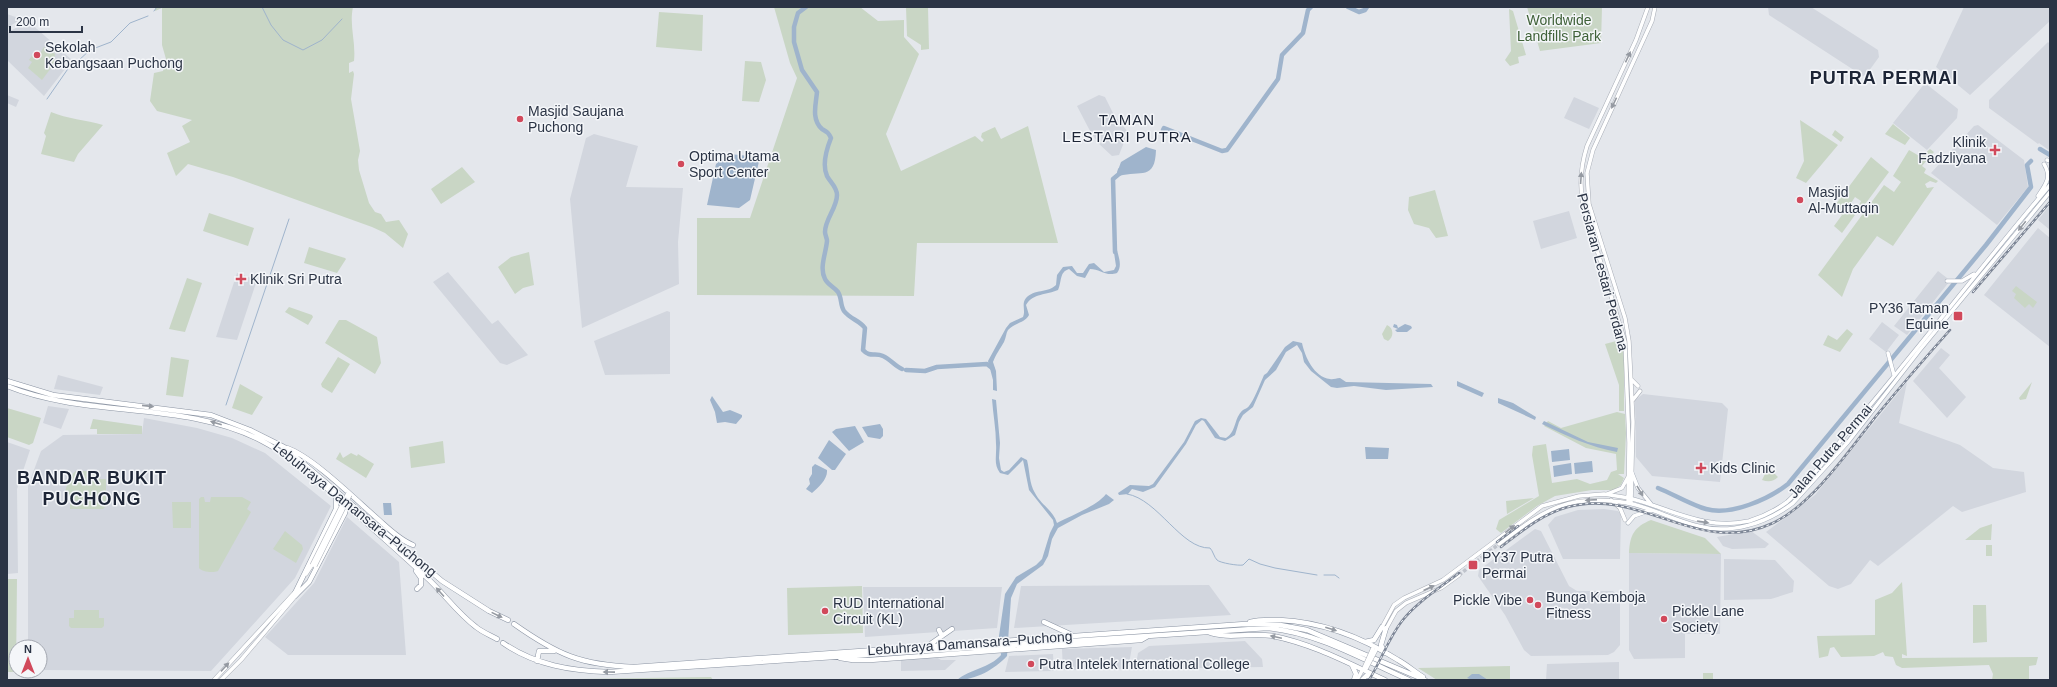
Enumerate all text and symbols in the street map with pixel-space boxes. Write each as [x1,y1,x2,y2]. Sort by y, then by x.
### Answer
scale bar [10,8,82,34]
park label: Worldwide Landfills Park [1517,12,1602,44]
text: 200 m [16,15,49,29]
place label: Sekolah Kebangsaan Puchong [45,39,183,71]
marker: Sekolah Kebangsaan Puchong [32,50,42,60]
one-way arrow [1625,52,1631,63]
district label: PUTRA PERMAI [1810,68,1958,88]
one-way arrow [1611,98,1617,109]
place label: Masjid Saujana Puchong [528,103,624,135]
district label: TAMAN LESTARI PUTRA [1062,111,1192,145]
marker: Masjid Saujana Puchong [515,114,525,124]
place label: Klinik Fadzliyana [1918,134,1987,166]
marker: Klinik Fadzliyana [1989,144,2001,156]
place label: Optima Utama Sport Center [689,148,779,180]
marker: Optima Utama Sport Center [676,159,686,169]
one-way arrow [1577,172,1584,184]
place label: Masjid Al-Muttaqin [1808,184,1879,216]
street label: Persiaran Lestari Perdana [1574,191,1632,353]
marker: Masjid Al-Muttaqin [1795,195,1805,205]
one-way arrow [2018,221,2027,232]
place label: Klinik Sri Putra [250,271,342,287]
marker: Klinik Sri Putra [235,273,247,285]
place label: PY36 Taman Equine [1869,300,1949,332]
marker: PY36 Taman Equine [1952,310,1964,322]
street label: Jalan Putra Permai [1785,401,1875,501]
one-way arrow [141,403,154,409]
one-way arrow [210,420,222,426]
street label: Lebuhraya Damansara–Puchong [270,438,440,580]
place label: Kids Clinic [1710,460,1775,476]
marker: Kids Clinic [1695,462,1707,474]
district label: BANDAR BUKIT PUCHONG [17,468,167,509]
one-way arrow [1637,485,1644,497]
one-way arrow [1585,497,1597,504]
one-way arrow [1697,519,1710,525]
one-way arrow [1505,525,1516,533]
place label: PY37 Putra Permai [1482,549,1554,581]
marker: PY37 Putra Permai [1467,559,1479,571]
one-way arrow [1423,585,1435,591]
one-way arrow [436,587,445,597]
place label: Bunga Kemboja Fitness [1546,589,1646,621]
place label: Pickle Vibe [1453,592,1522,608]
place label: RUD International Circuit (KL) [833,595,944,627]
marker: Pickle Vibe [1525,595,1535,605]
marker: Bunga Kemboja Fitness [1533,600,1543,610]
place label: Pickle Lane Society [1672,603,1745,635]
marker: RUD International Circuit (KL) [820,606,830,616]
one-way arrow [491,611,502,618]
marker: Pickle Lane Society [1659,614,1669,624]
one-way arrow [1326,626,1338,632]
street label: Lebuhraya Damansara–Puchong [867,628,1073,658]
one-way arrow [1270,633,1282,639]
north arrow [8,639,48,679]
text: N [24,643,32,655]
place label: Putra Intelek International College [1039,656,1250,672]
marker: Putra Intelek International College [1026,659,1036,669]
one-way arrow [220,662,230,672]
one-way arrow [602,669,615,675]

